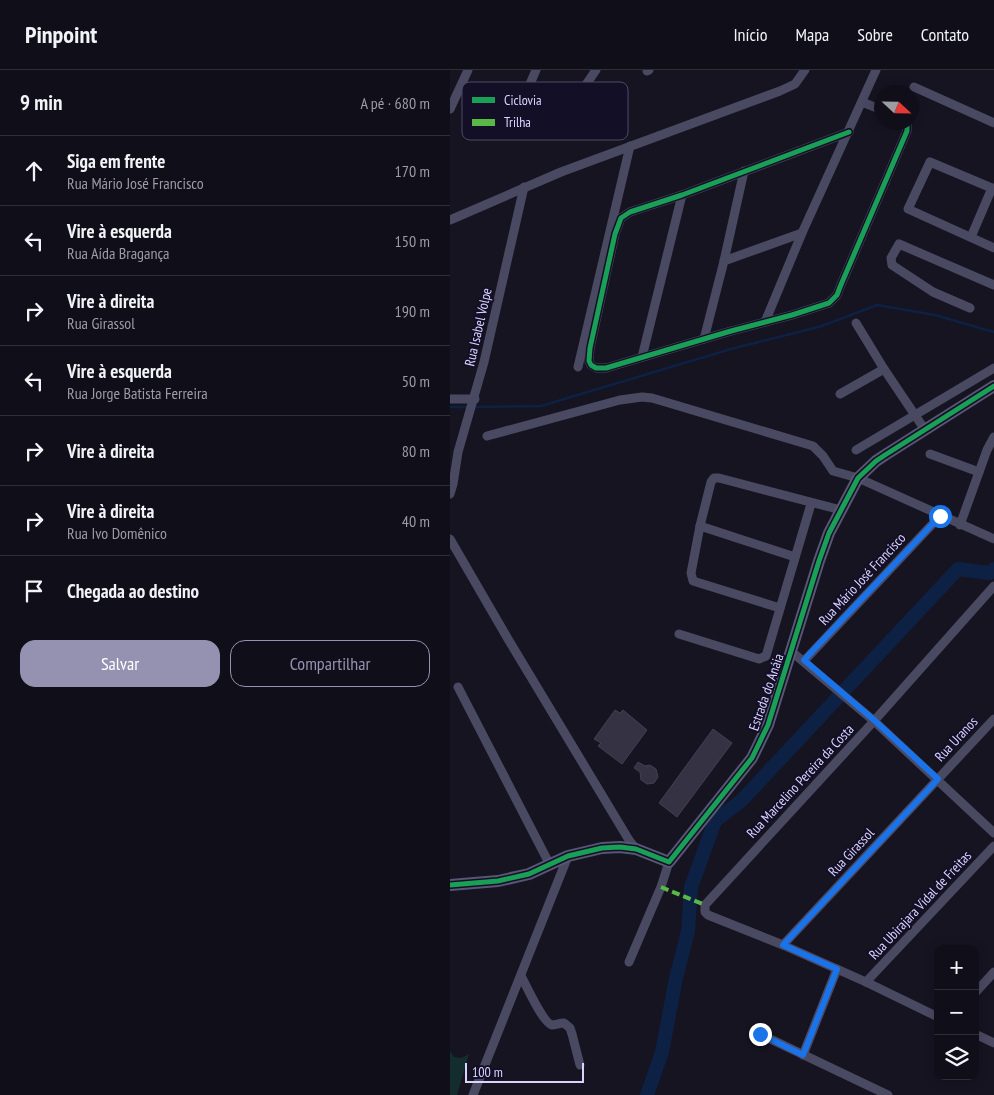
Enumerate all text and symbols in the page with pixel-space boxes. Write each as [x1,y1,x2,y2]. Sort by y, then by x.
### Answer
text: Pinpoint [25,19,97,50]
text: Início [733,23,767,46]
text: Mapa [795,23,829,46]
text: Sobre [857,23,893,46]
text: Contato [921,23,969,46]
legend [462,82,628,140]
north arrow [874,85,919,130]
text: 9 min [20,89,62,116]
text: Ciclovia [504,91,542,109]
text: A pé · 680 m [360,93,430,113]
text: Trilha [504,113,531,131]
text: Siga em frente [67,149,165,173]
icon: ahead [20,157,48,185]
text: 170 m [395,161,430,181]
text: Rua Mário José Francisco [67,173,204,193]
text: Vire à esquerda [67,219,172,243]
icon: left [20,227,48,255]
text: 150 m [395,231,430,251]
text: Rua Aída Bragança [67,243,170,263]
street label: Rua Isabel Volpe [460,286,496,368]
text: Vire à direita [67,289,154,313]
icon: right [20,297,48,325]
text: 190 m [395,301,430,321]
text: Rua Girassol [67,313,135,333]
text: Vire à esquerda [67,359,172,383]
icon: left [20,367,48,395]
text: 50 m [402,371,430,391]
text: Rua Jorge Batista Ferreira [67,383,208,403]
icon: right [20,437,48,465]
text: Vire à direita [67,439,154,463]
text: 80 m [402,441,430,461]
text: Vire à direita [67,499,154,523]
route start [929,505,952,528]
icon: right [20,507,48,535]
text: 40 m [402,511,430,531]
text: Rua Ivo Domênico [67,523,167,543]
street label: Rua Mário José Francisco [815,529,909,629]
icon: arrive [20,577,48,605]
text: Chegada ao destino [67,579,199,603]
button: Salvar [20,640,220,687]
button: Compartilhar [230,640,430,687]
street label: Estrada do Anáia [744,651,788,733]
street label: Rua Uranos [931,713,982,765]
street label: Rua Marcelino Pereira da Costa [742,720,858,842]
street label: Rua Girassol [824,824,878,880]
street label: Rua Ubirajara Vidal de Freitas [865,846,975,963]
map controls [934,945,979,1080]
button: + [934,945,979,990]
button: − [934,990,979,1035]
route end [749,1023,772,1046]
button: layers [934,1035,979,1080]
scale bar [465,1060,584,1083]
text: 100 m [472,1063,503,1081]

